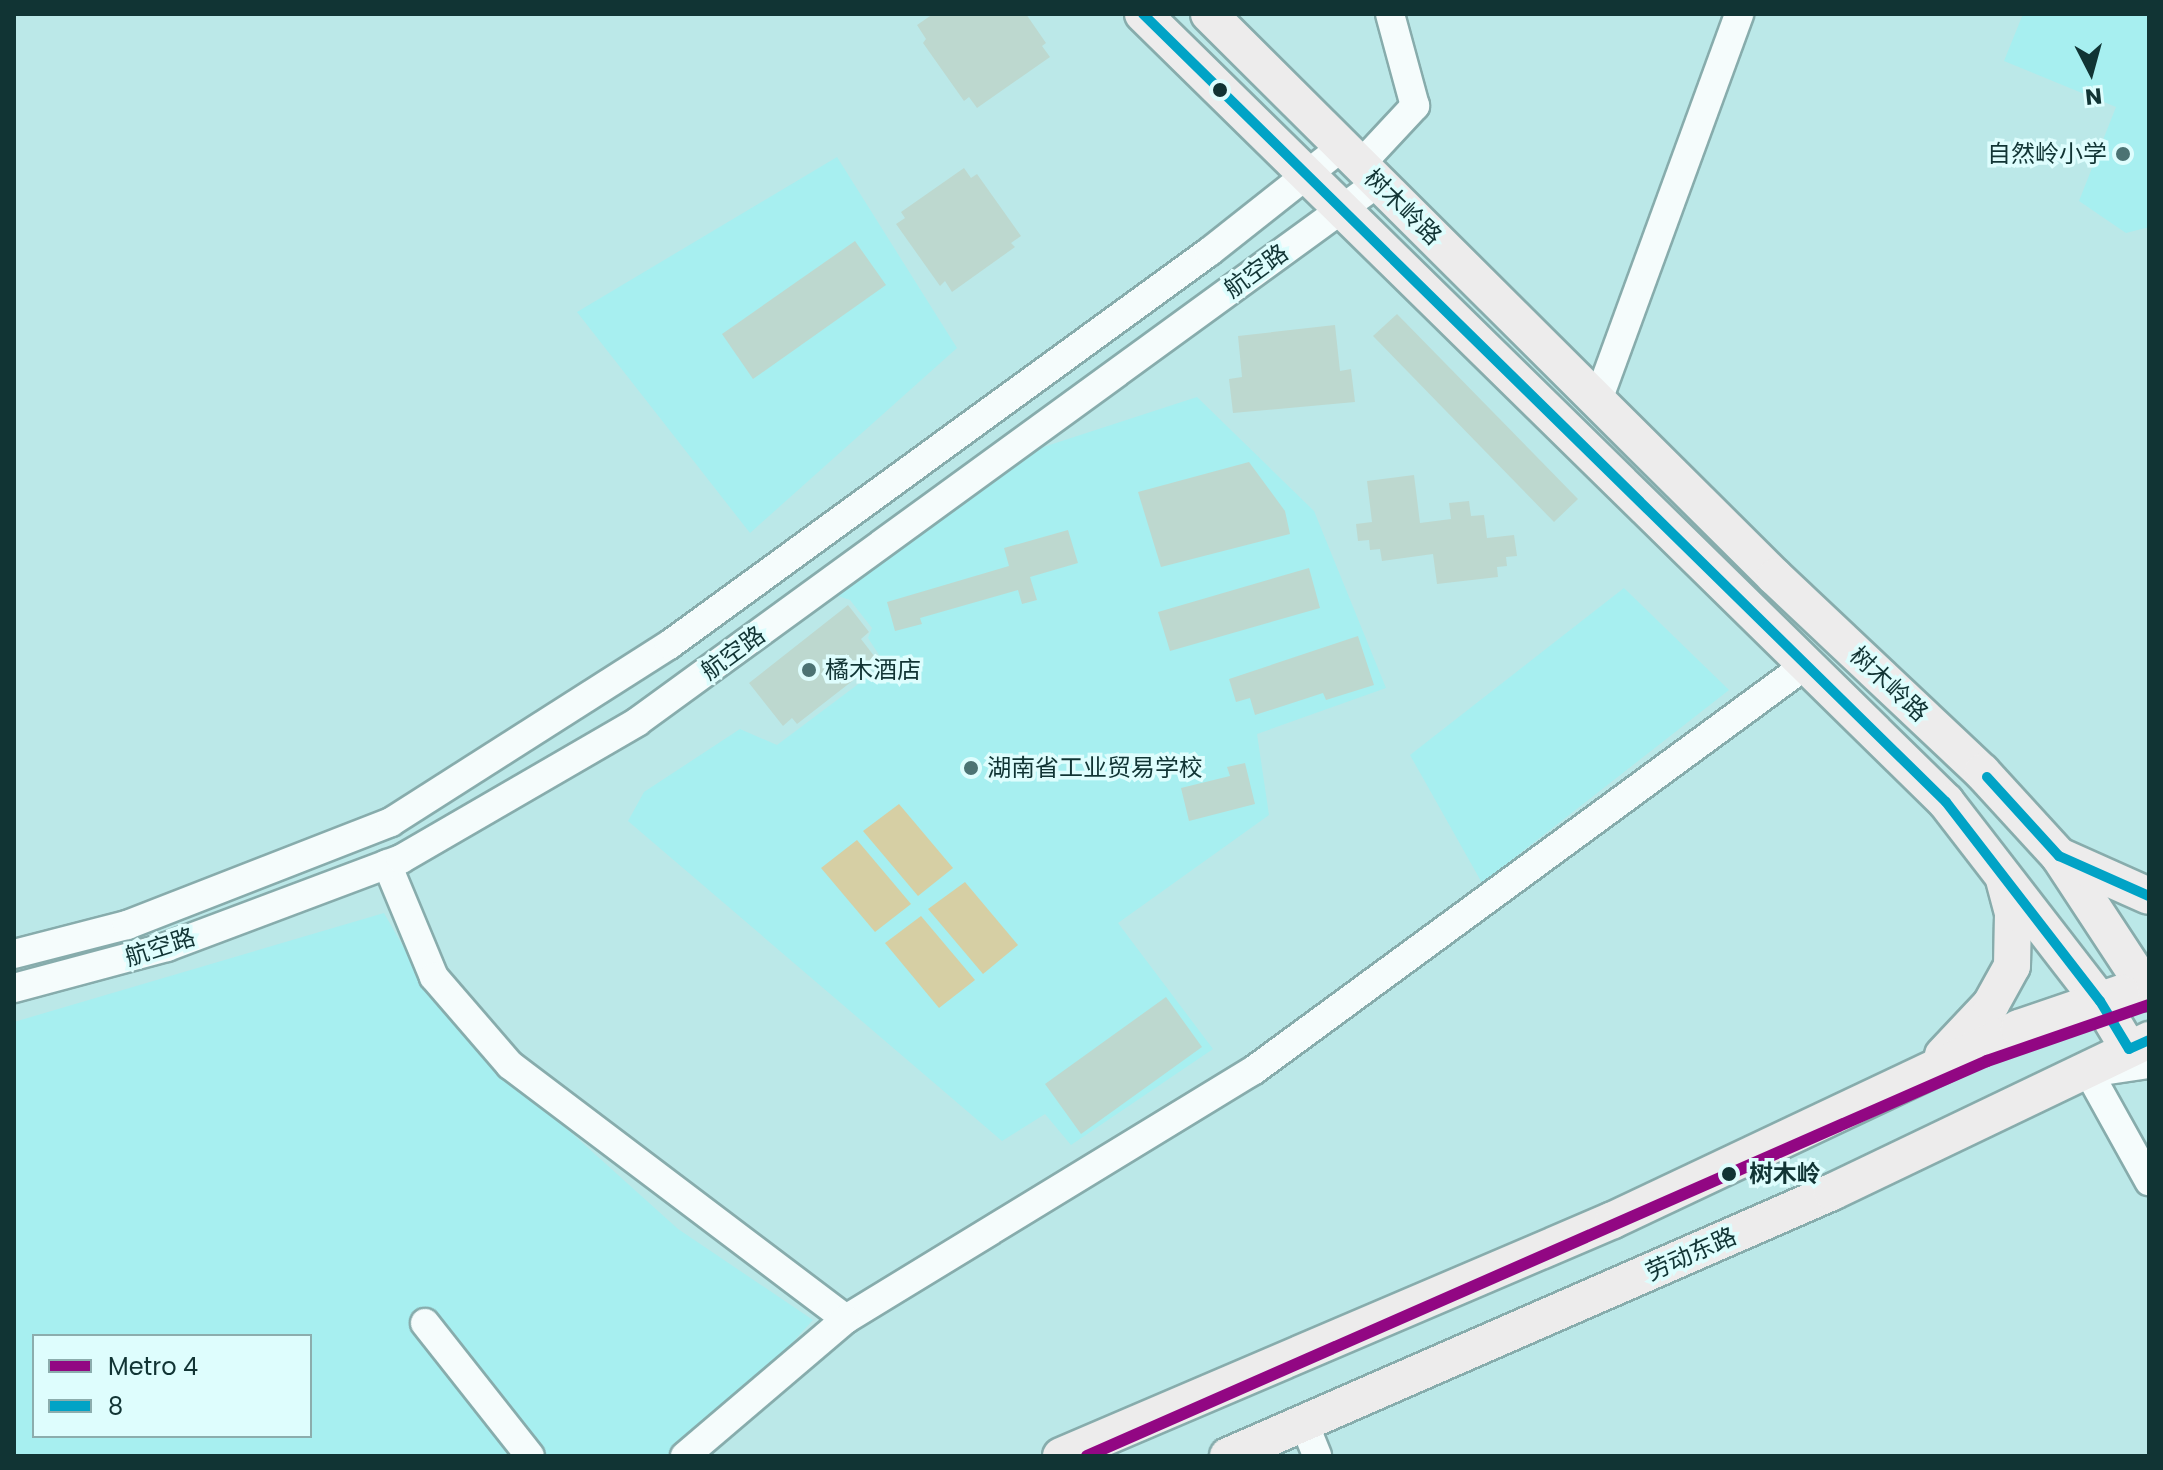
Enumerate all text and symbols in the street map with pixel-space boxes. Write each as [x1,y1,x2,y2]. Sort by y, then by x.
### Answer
north arrow [2051,32,2131,112]
text: N [2084,80,2103,113]
unlabelled marker [1212,82,1228,98]
place label: 自然岭小学 [1987,140,2107,168]
marker: 自然岭小学 [2114,145,2132,163]
street label: 树木岭路 [1358,163,1448,251]
street label: 航空路 [1218,238,1294,304]
street label: 航空路 [695,620,771,686]
street label: 树木岭路 [1844,641,1934,727]
place label: 橘木酒店 [825,656,921,684]
marker: 橘木酒店 [800,661,818,679]
place label: 湖南省工业贸易学校 [987,754,1203,782]
marker: 湖南省工业贸易学校 [962,759,980,777]
street label: 航空路 [121,922,199,972]
place label: 树木岭 [1749,1160,1821,1188]
marker: 树木岭 [1716,1161,1742,1187]
street label: 劳动东路 [1641,1221,1741,1287]
legend [32,1334,312,1438]
text: Metro 4 [108,1350,198,1383]
text: 8 [108,1390,123,1423]

